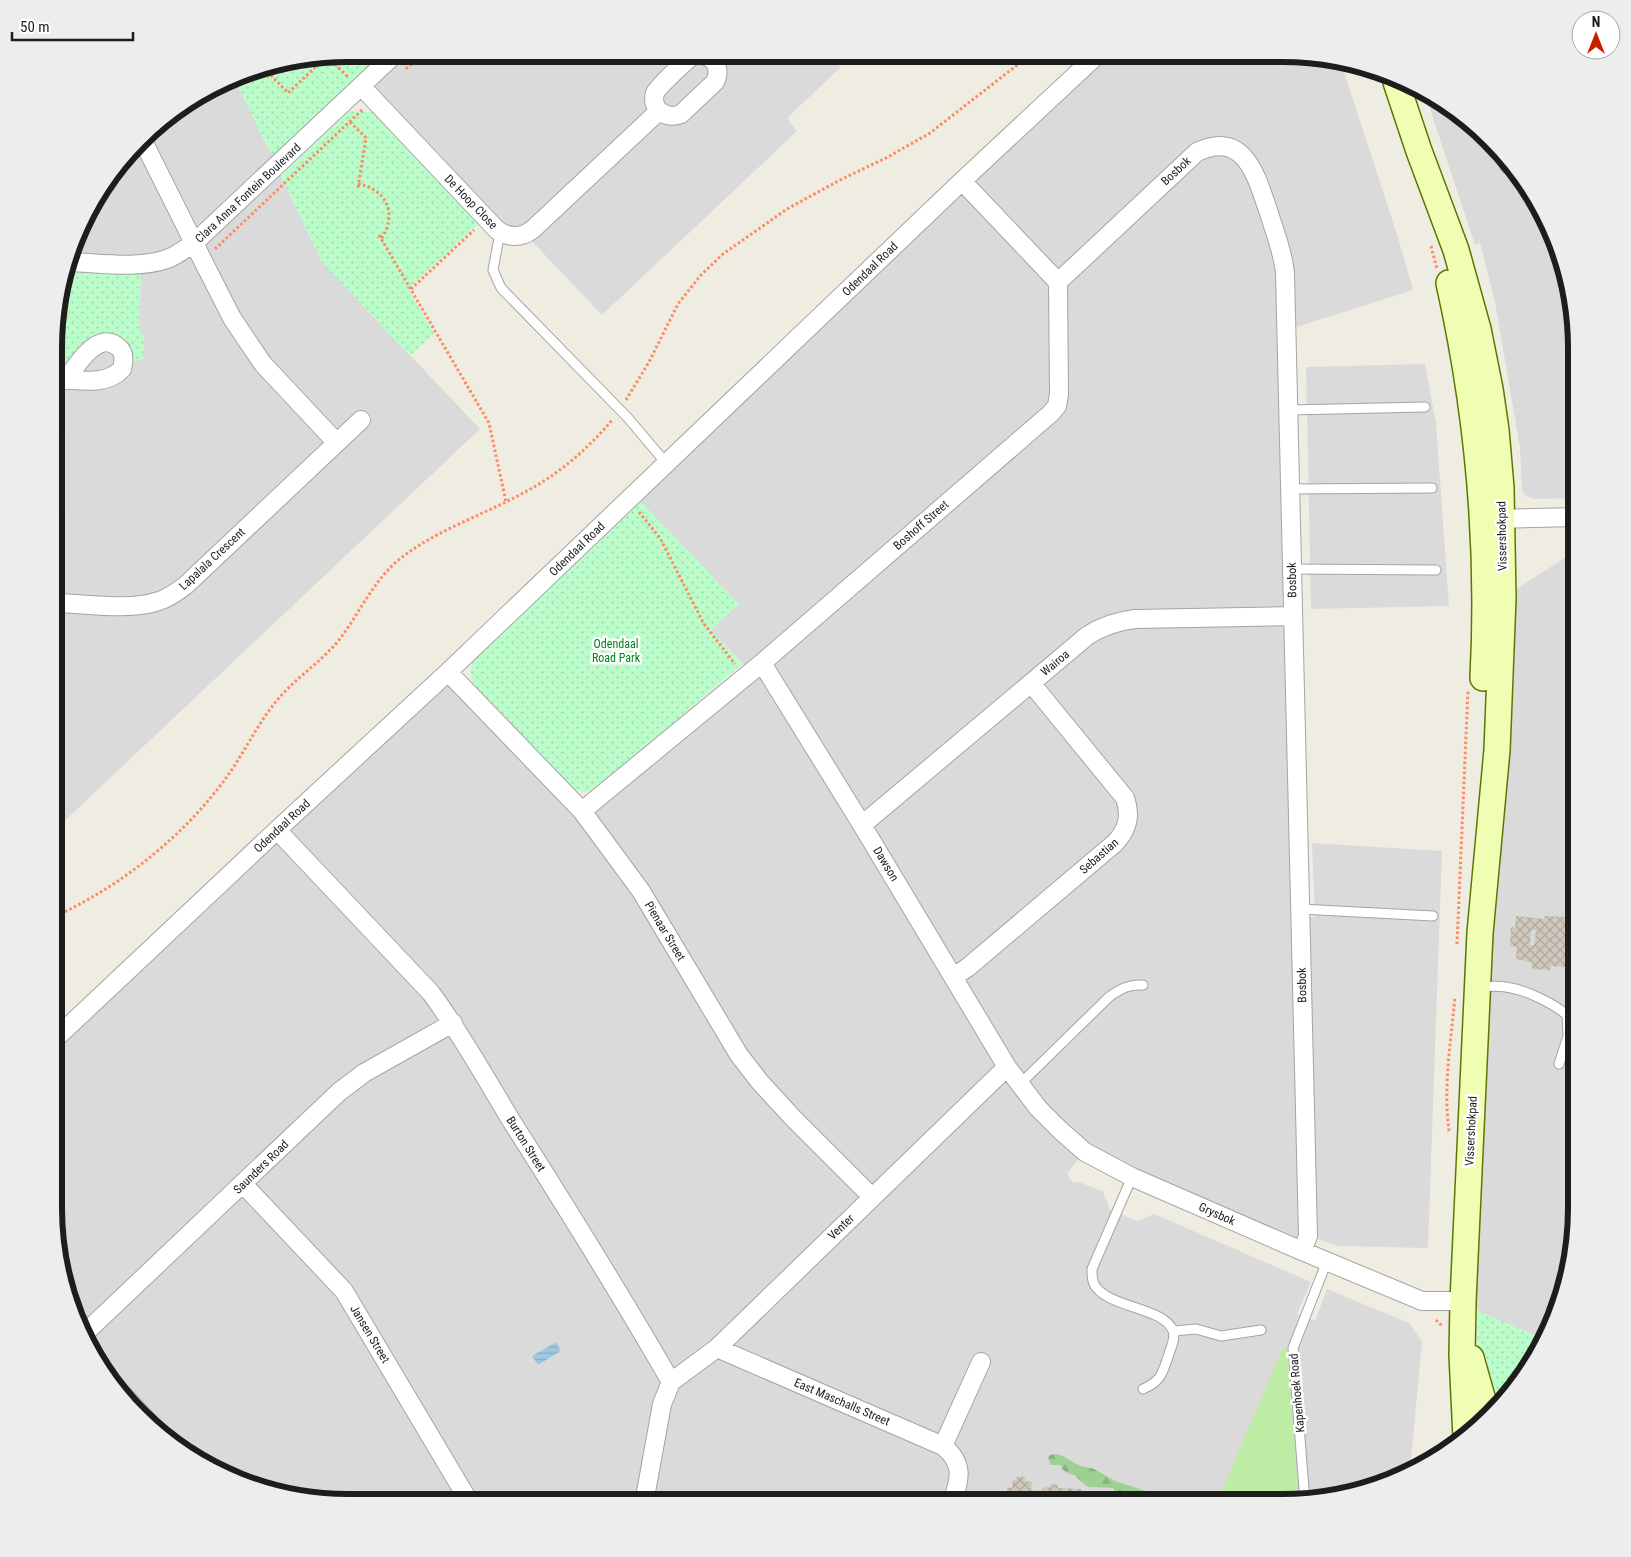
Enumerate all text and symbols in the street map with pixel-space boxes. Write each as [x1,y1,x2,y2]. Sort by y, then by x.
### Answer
scale bar [12,10,134,42]
north arrow [1571,10,1621,60]
text: N [1592,14,1600,30]
text: 50 m [20,18,50,36]
street label: Clara Anna Fontein Boulevard [192,140,304,246]
street label: Bosbok [1158,153,1194,188]
street label: De Hoop Close [442,172,501,232]
street label: Odendaal Road [839,239,901,299]
street label: Boshoff Street [891,497,952,553]
street label: Vissershokpad [1494,501,1510,571]
street label: Odendaal Road [546,519,608,579]
street label: Lapalala Crescent [176,525,248,593]
street label: Bosbok [1285,562,1299,598]
park label: Odendaal Road Park [592,637,641,665]
street label: Wairoa [1038,647,1072,679]
street label: Odendaal Road [251,796,313,856]
street label: Sebastian [1077,835,1121,877]
street label: Dawson [870,844,902,884]
street label: Pienaar Street [642,899,688,964]
street label: Bosbok [1295,967,1309,1003]
street label: Vissershokpad [1462,1096,1480,1166]
street label: Burton Street [504,1114,549,1175]
street label: Saunders Road [231,1137,291,1197]
street label: Grysbok [1196,1200,1238,1229]
street label: Venter [825,1211,857,1243]
street label: Jansen Street [347,1302,393,1366]
street label: Kapenhoek Road [1287,1353,1307,1433]
street label: East Maschalls Street [792,1375,892,1429]

